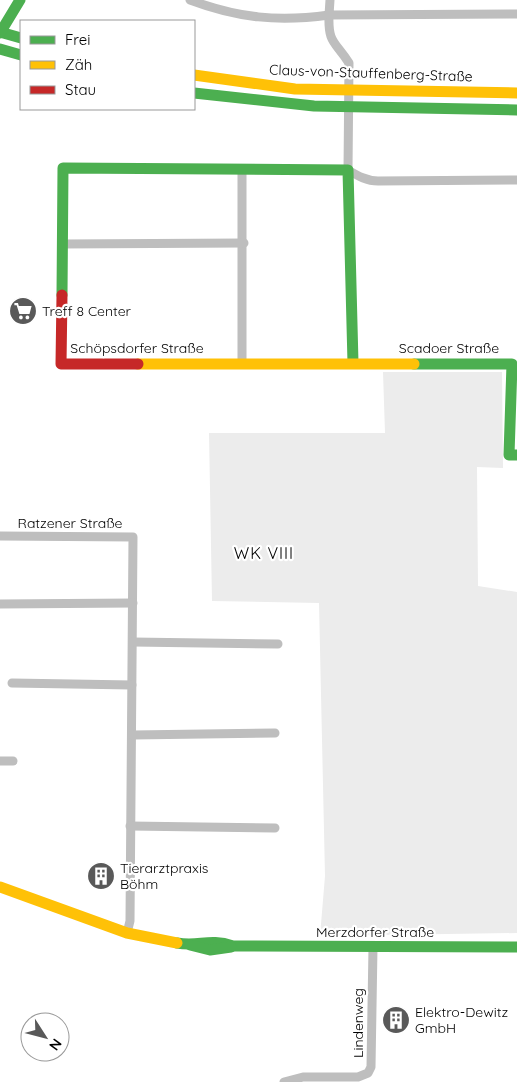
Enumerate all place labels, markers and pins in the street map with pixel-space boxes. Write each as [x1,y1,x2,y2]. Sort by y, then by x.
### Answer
supermarket icon: Treff 8 Center [8,296,38,326]
place label: Treff 8 Center [42,302,132,320]
place label: Tierarztpraxis Böhm [120,859,208,893]
building icon: Tierarztpraxis Böhm [86,861,116,891]
place label: Elektro-Dewitz GmbH [415,1003,509,1037]
building icon: Elektro-Dewitz GmbH [381,1005,411,1035]

